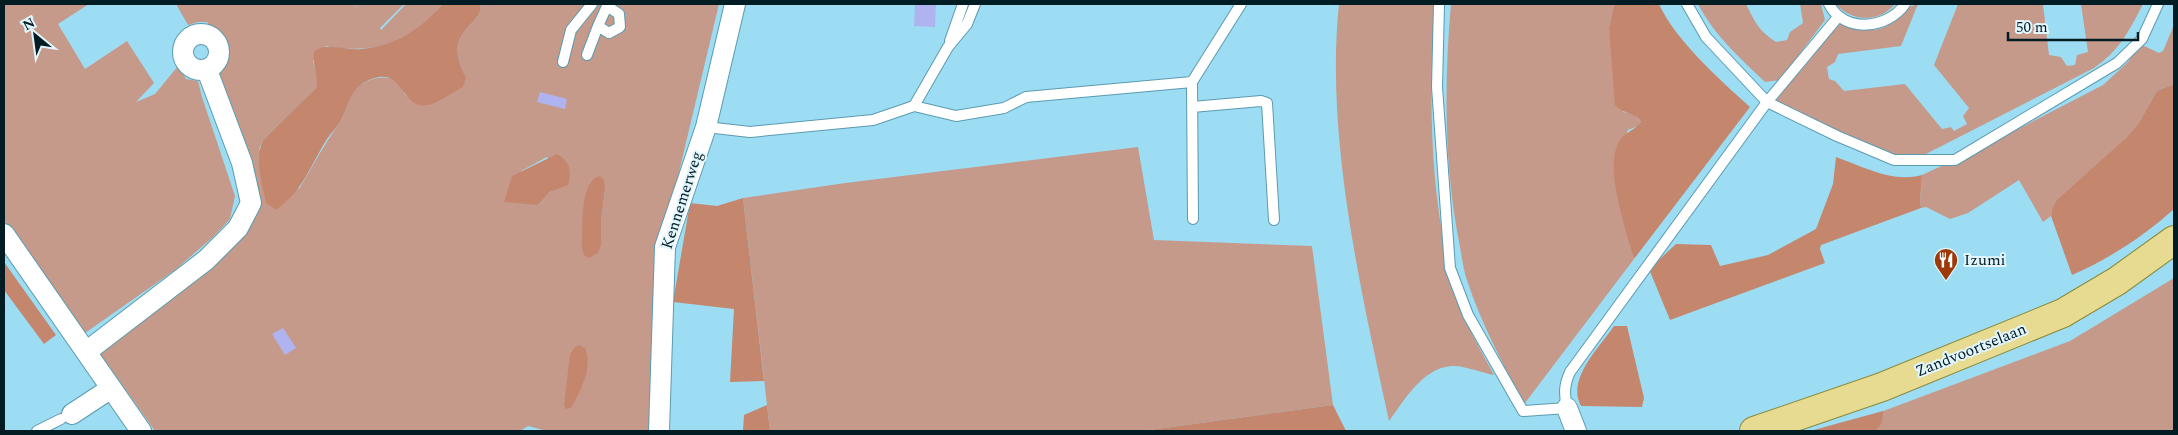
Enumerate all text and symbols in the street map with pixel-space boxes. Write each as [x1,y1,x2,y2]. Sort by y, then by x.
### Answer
north arrow [10,10,60,60]
scale bar [2008,10,2138,42]
text: N [19,12,39,36]
text: 50 m [2016,16,2048,39]
street label: Kennemerweg [655,148,709,252]
restaurant icon: Izumi [1933,247,1959,281]
place label: Izumi [1964,248,2006,272]
street label: Zandvoortselaan [1912,317,2030,383]

